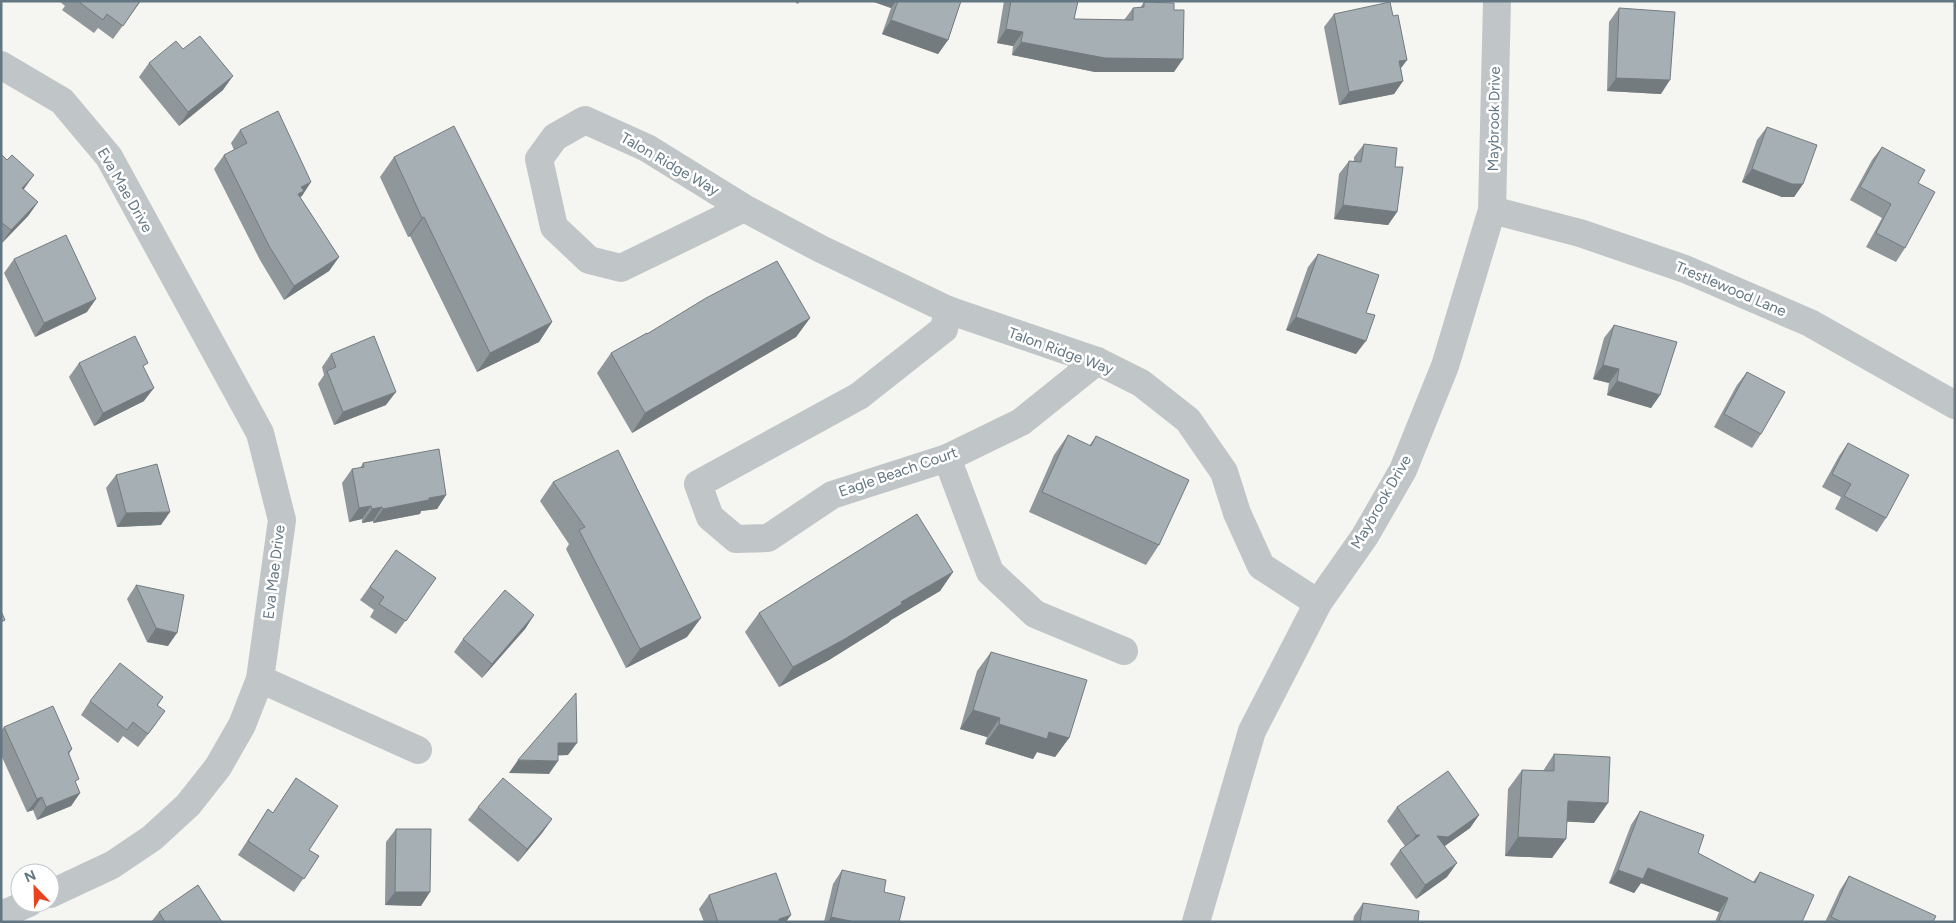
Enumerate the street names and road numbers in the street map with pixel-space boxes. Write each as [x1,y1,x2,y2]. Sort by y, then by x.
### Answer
street label: Maybrook Drive [1484,66,1504,172]
street label: Talon Ridge Way [618,129,723,200]
street label: Eva Mae Drive [94,144,156,236]
street label: Trestlewood Lane [1673,258,1789,320]
street label: Talon Ridge Way [1006,324,1116,378]
street label: Eagle Beach Court [836,443,960,501]
street label: Maybrook Drive [1347,452,1415,552]
street label: Eva Mae Drive [259,524,289,620]

